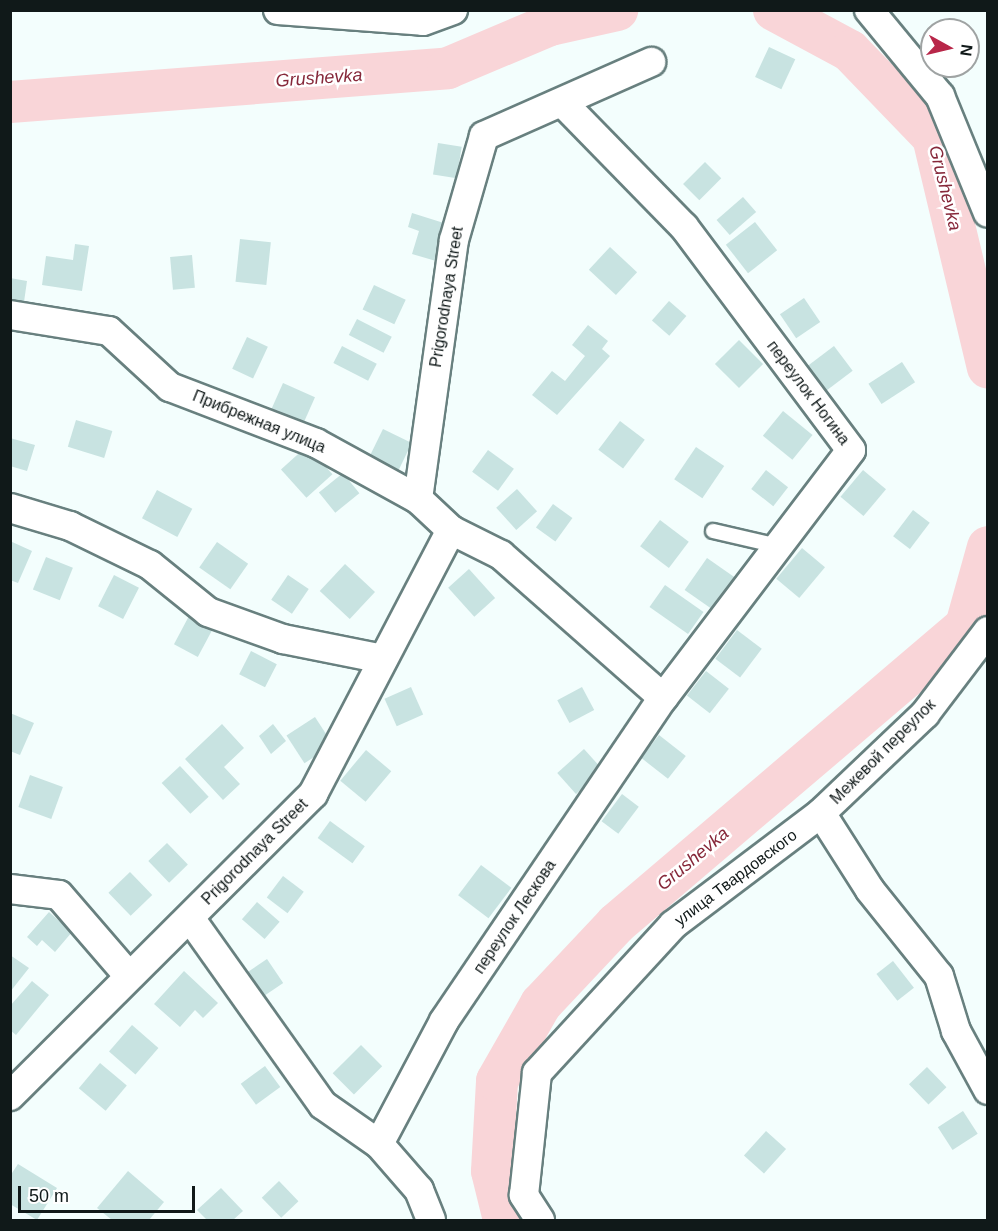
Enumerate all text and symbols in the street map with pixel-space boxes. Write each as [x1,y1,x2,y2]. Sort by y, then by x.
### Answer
north arrow [920,18,980,78]
text: N [957,43,976,57]
water label: Grushevka [275,64,363,92]
water label: Grushevka [924,143,966,233]
street label: Prigorodnaya Street [426,225,468,369]
street label: переулок Ногина [763,337,853,449]
street label: Прибрежная улица [190,387,328,457]
street label: Межевой переулок [826,695,940,809]
street label: Prigorodnaya Street [198,795,312,909]
water label: Grushevka [653,823,733,895]
street label: улица Твардовского [671,826,801,930]
street label: переулок Лескова [470,856,560,978]
scale bar [21,1174,198,1212]
text: 50 m [29,1186,69,1206]

